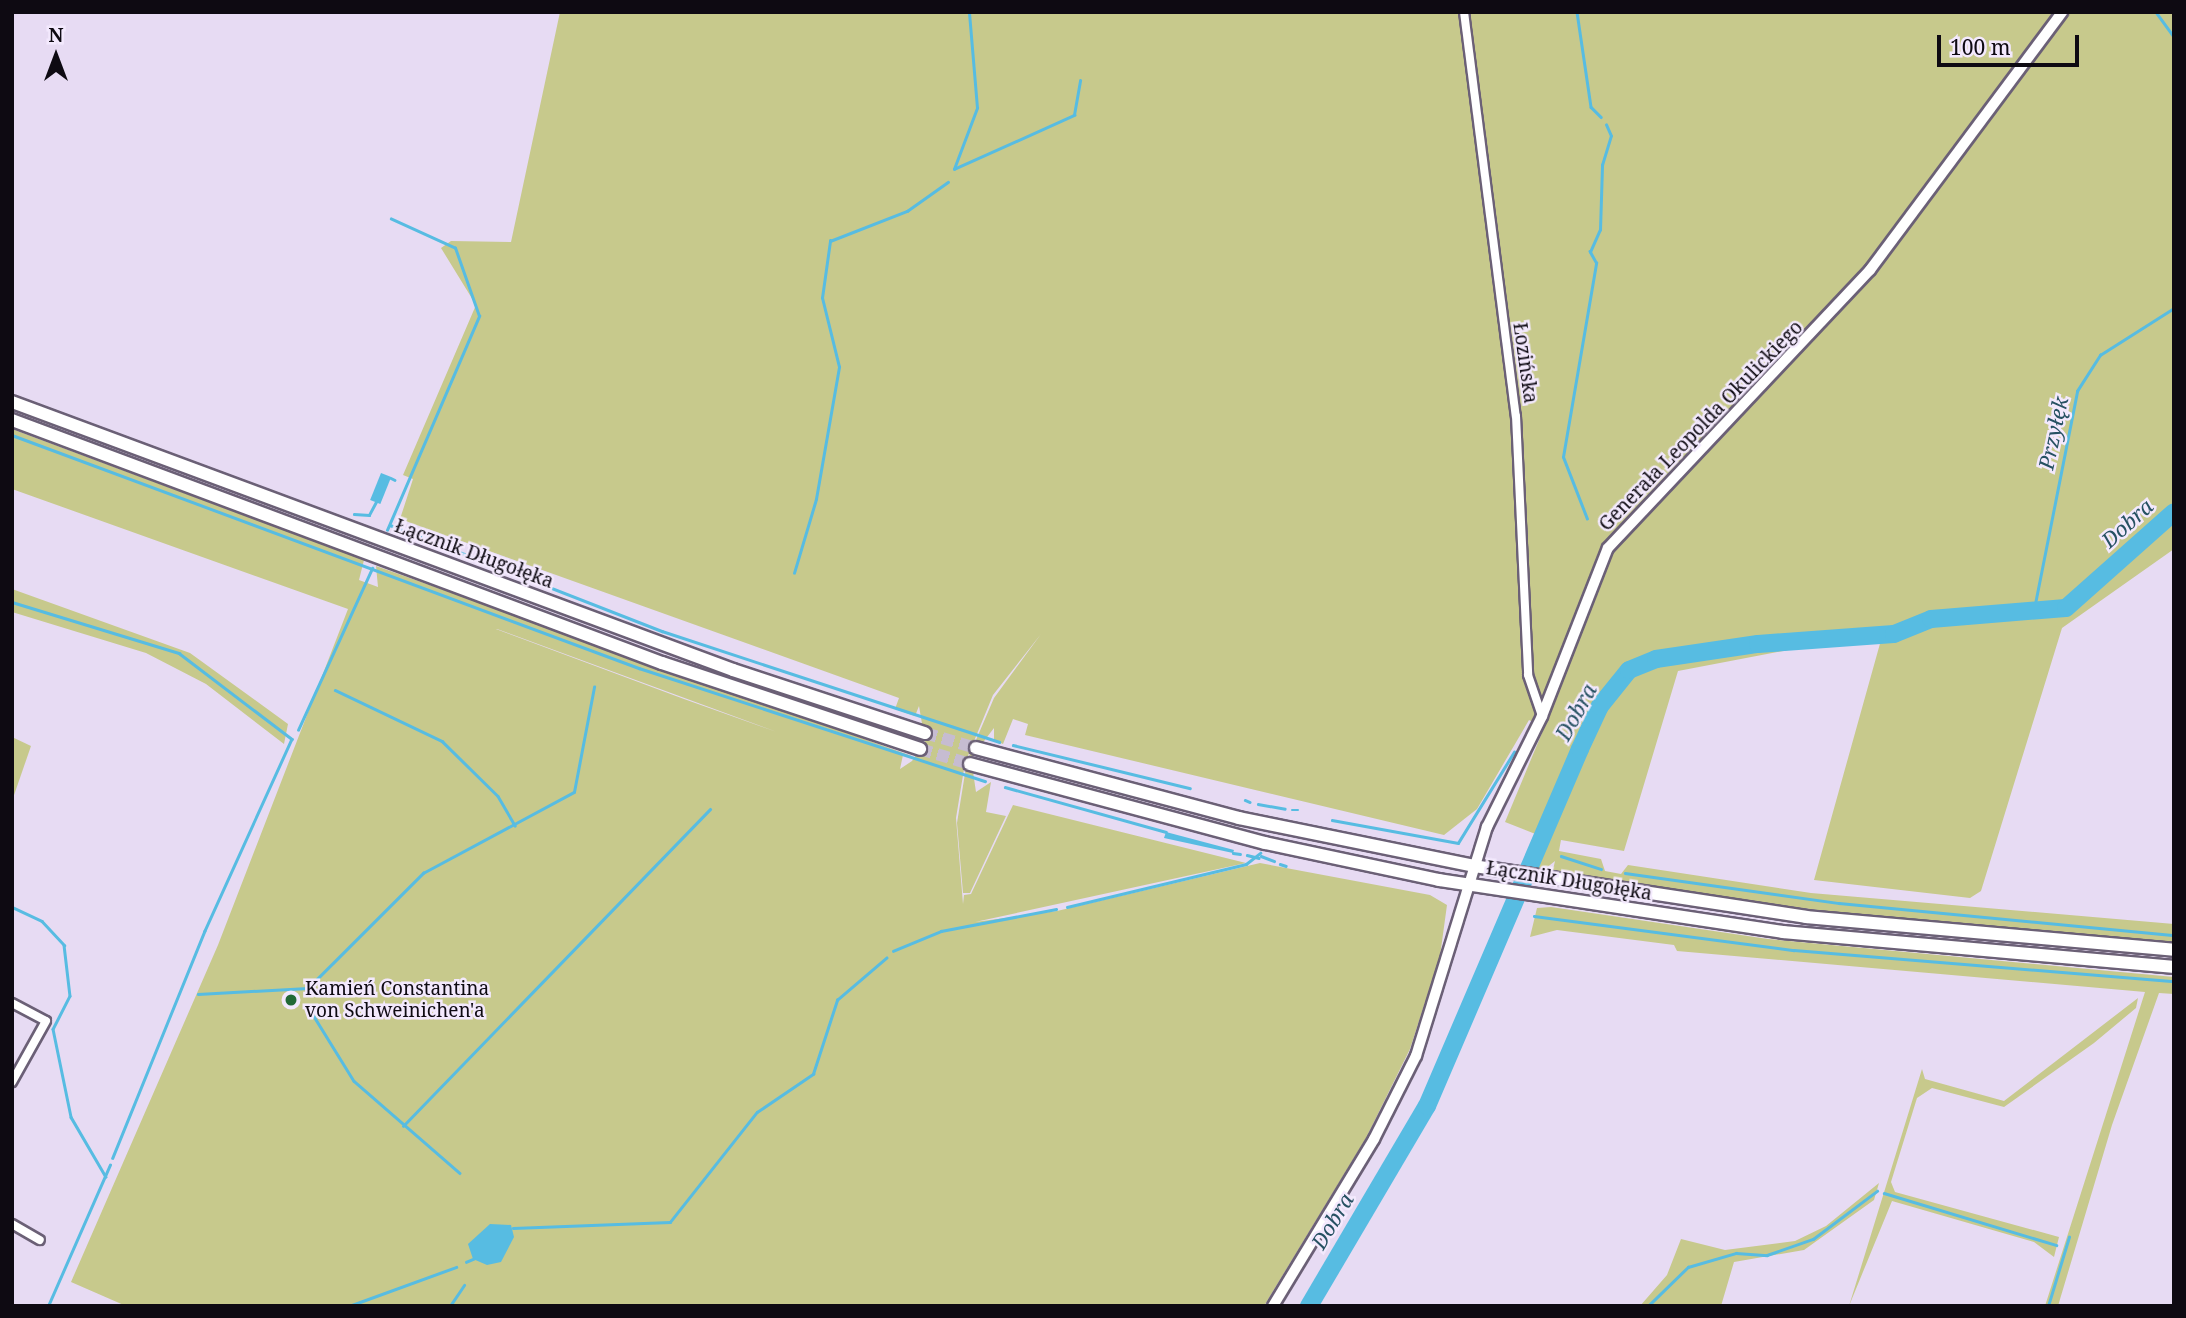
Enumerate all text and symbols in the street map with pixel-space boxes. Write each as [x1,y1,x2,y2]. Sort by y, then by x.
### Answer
north arrow [21,21,91,91]
scale bar [1941,21,2083,65]
text: N [49,22,63,48]
text: 100 m [1950,33,2011,61]
street label: Generała Leopolda Okulickiego [1594,316,1808,536]
street label: Łozińska [1508,321,1542,405]
water label: Przyłęk [2033,394,2073,472]
water label: Dobra [2096,493,2158,553]
street label: Łącznik Długołęka [391,515,557,593]
water label: Dobra [1550,679,1602,745]
street label: Łącznik Długołęka [1485,857,1653,905]
place label: Kamień Constantina von Schweinichen'a [305,978,489,1022]
marker: Kamień Constantina von Schweinichen'a [283,992,299,1008]
water label: Dobra [1306,1189,1358,1253]

